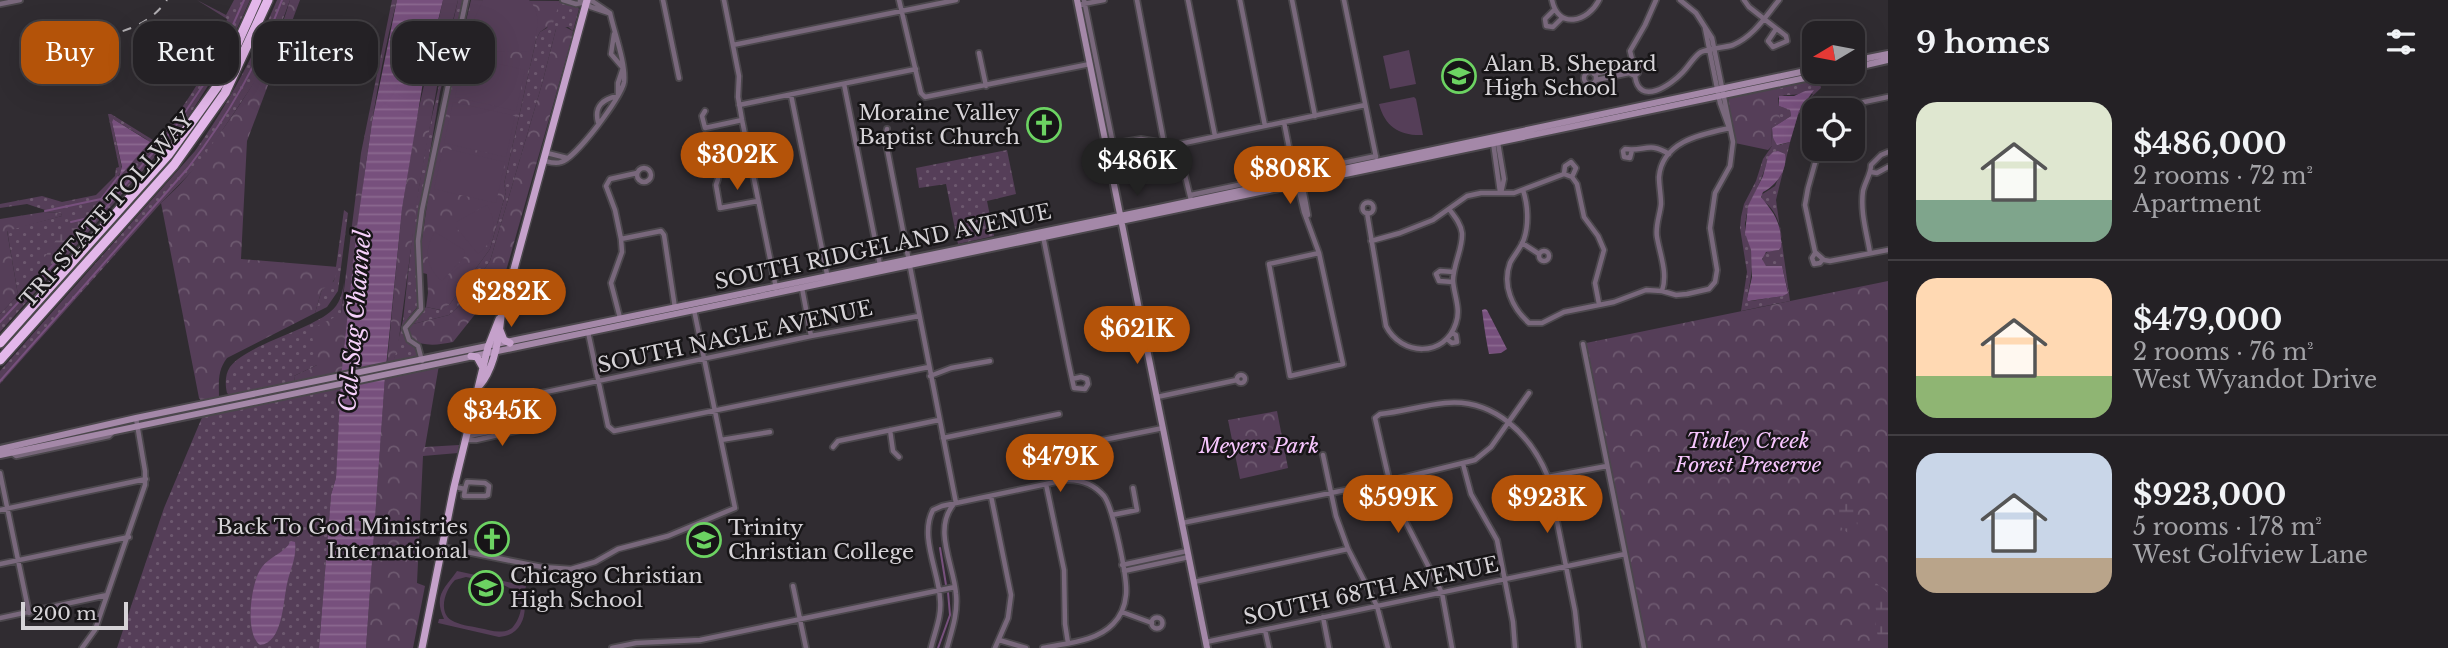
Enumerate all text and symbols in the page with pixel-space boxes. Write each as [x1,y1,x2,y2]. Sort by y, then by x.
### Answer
chip: Buy [21,21,119,84]
chip: Rent [133,21,239,84]
chip: Filters [253,21,378,84]
chip: New [392,21,495,84]
north arrow [1802,21,1866,84]
map controls [1802,21,1865,161]
icon: filters [2382,23,2420,61]
text: 9 homes [1916,24,2050,61]
place label: Alan B. Shepard High School [1483,51,1657,101]
school or university icon: Alan B. Shepard High School [1440,57,1478,95]
button: locate [1802,98,1865,161]
place label: Moraine Valley Baptist Church [859,100,1021,150]
street label: TRI-STATE TOLLWAY [15,106,199,313]
church icon: Moraine Valley Baptist Church [1025,106,1063,144]
text: $486,000 [2133,125,2287,162]
icon: home [1972,130,2056,214]
pin: $302K [688,132,786,192]
pin: $486K [1088,138,1186,198]
text: $302K [697,141,777,169]
pin: $808K [1241,146,1339,206]
text: $486K [1097,147,1177,175]
text: $808K [1250,155,1330,183]
text: 2 rooms · 72 m² [2133,162,2313,190]
text: Apartment [2133,190,2261,218]
street label: SOUTH RIDGELAND AVENUE [712,199,1054,295]
water label: Cal-Sag Channel [333,228,377,413]
pin: $282K [462,270,560,329]
text: $282K [472,278,550,306]
street label: SOUTH NAGLE AVENUE [595,295,875,379]
text: $479,000 [2133,301,2282,338]
pin: $621K [1088,306,1186,366]
icon: home [1972,306,2056,390]
text: $621K [1100,315,1174,343]
text: 2 rooms · 76 m² [2133,338,2314,366]
text: West Wyandot Drive [2133,366,2377,394]
pin: $345K [453,388,551,448]
text: $345K [463,397,541,425]
park label: Tinley Creek Forest Preserve [1674,428,1822,478]
park label: Meyers Park [1198,433,1319,459]
pin: $479K [1011,434,1109,494]
text: $479K [1022,443,1098,471]
pin: $599K [1349,476,1447,535]
pin: $923K [1498,476,1596,535]
text: $923,000 [2133,476,2286,513]
icon: home [1972,481,2056,565]
text: $599K [1359,484,1437,512]
text: $923K [1508,484,1586,512]
text: 5 rooms · 178 m² [2133,513,2322,541]
place label: Back To God Ministries International [217,514,468,564]
place label: Trinity Christian College [728,515,914,565]
church icon: Back To God Ministries International [473,520,511,558]
school or university icon: Trinity Christian College [685,521,723,559]
text: West Golfview Lane [2133,541,2368,569]
street label: SOUTH 68TH AVENUE [1241,551,1501,631]
place label: Chicago Christian High School [510,563,703,613]
school or university icon: Chicago Christian High School [467,569,505,607]
scale bar [21,599,128,631]
text: 200 m [32,602,97,625]

